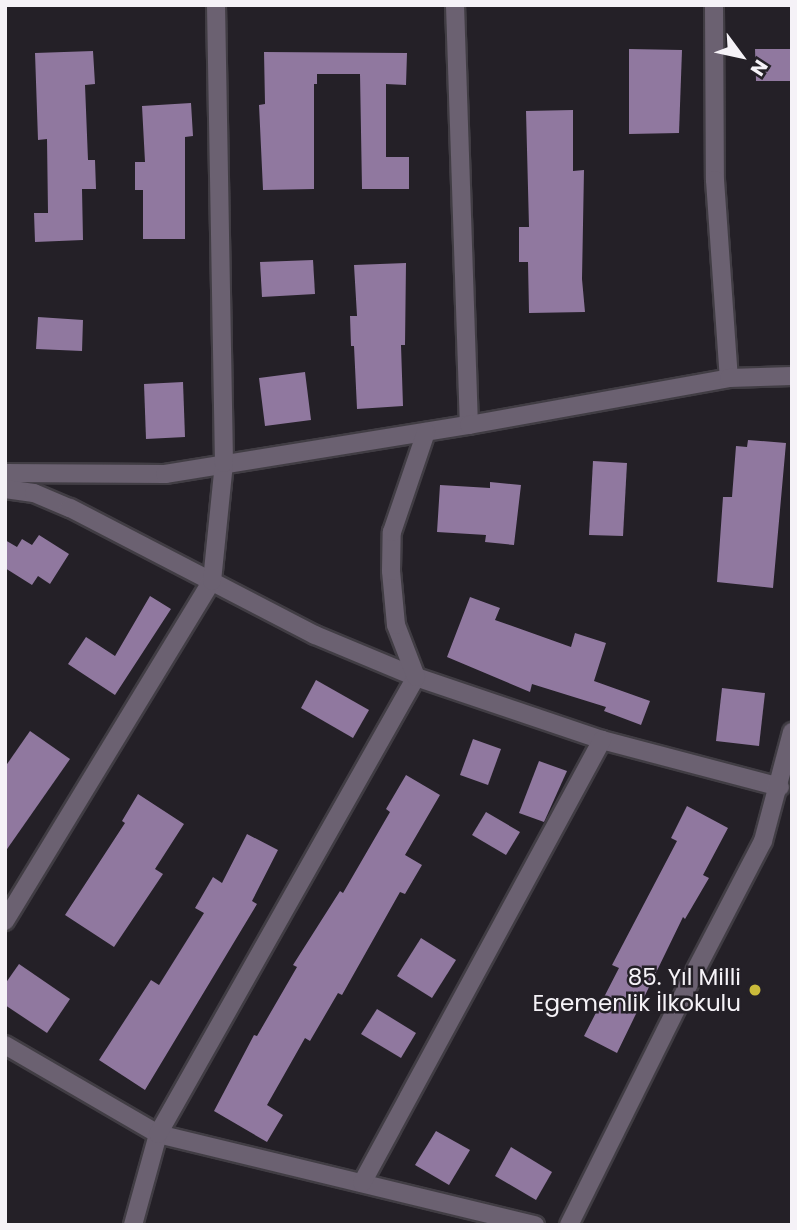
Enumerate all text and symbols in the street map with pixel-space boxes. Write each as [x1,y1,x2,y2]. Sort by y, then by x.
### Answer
north arrow [706,21,776,91]
text: N [744,54,774,81]
place label: 85. Yıl Milli Egemenlik İlkokulu [533,963,741,1017]
marker: 85. Yıl Milli Egemenlik İlkokulu [747,982,763,998]

